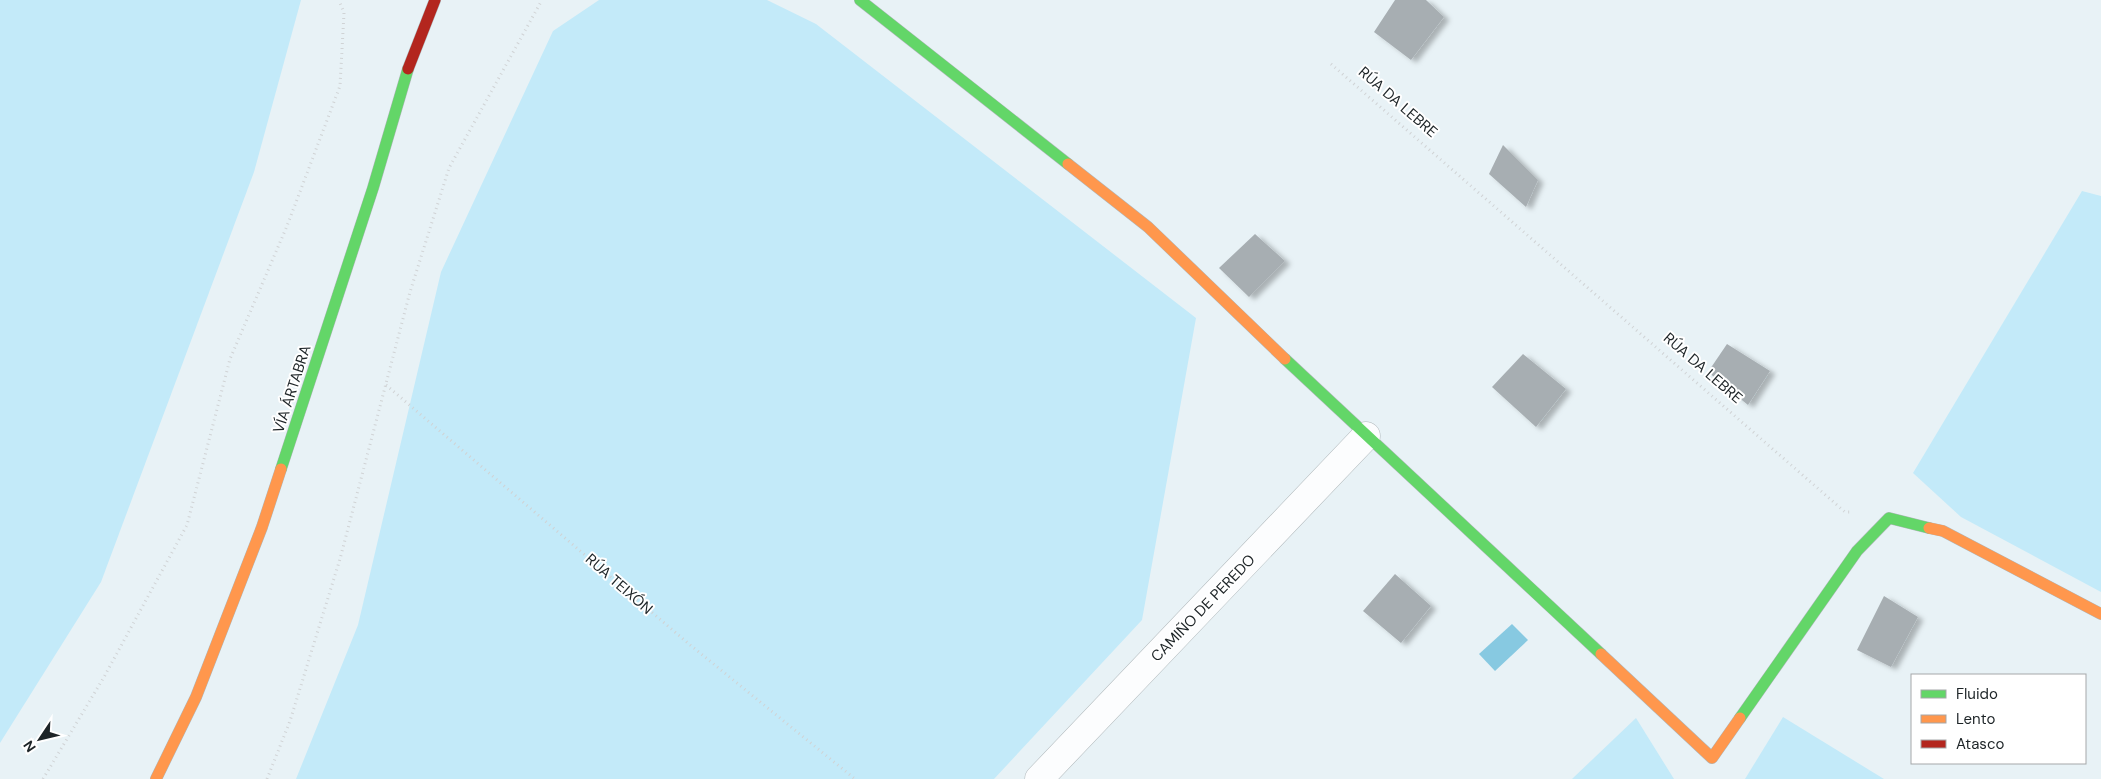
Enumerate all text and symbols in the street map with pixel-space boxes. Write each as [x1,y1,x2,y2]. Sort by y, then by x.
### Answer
street label: RÚA DA LEBRE [1354,62,1442,142]
street label: RÚA DA LEBRE [1659,328,1747,408]
street label: VÍA ÁRTABRA [268,342,316,436]
street label: RÚA TEIXÓN [581,549,657,619]
street label: CAMIÑO DE PEREDO [1147,550,1259,666]
legend [1911,674,2086,764]
text: Fluido [1956,684,1998,704]
text: Lento [1956,709,1995,729]
north arrow [15,714,65,764]
text: Atasco [1956,734,2004,754]
text: N [19,737,40,756]

